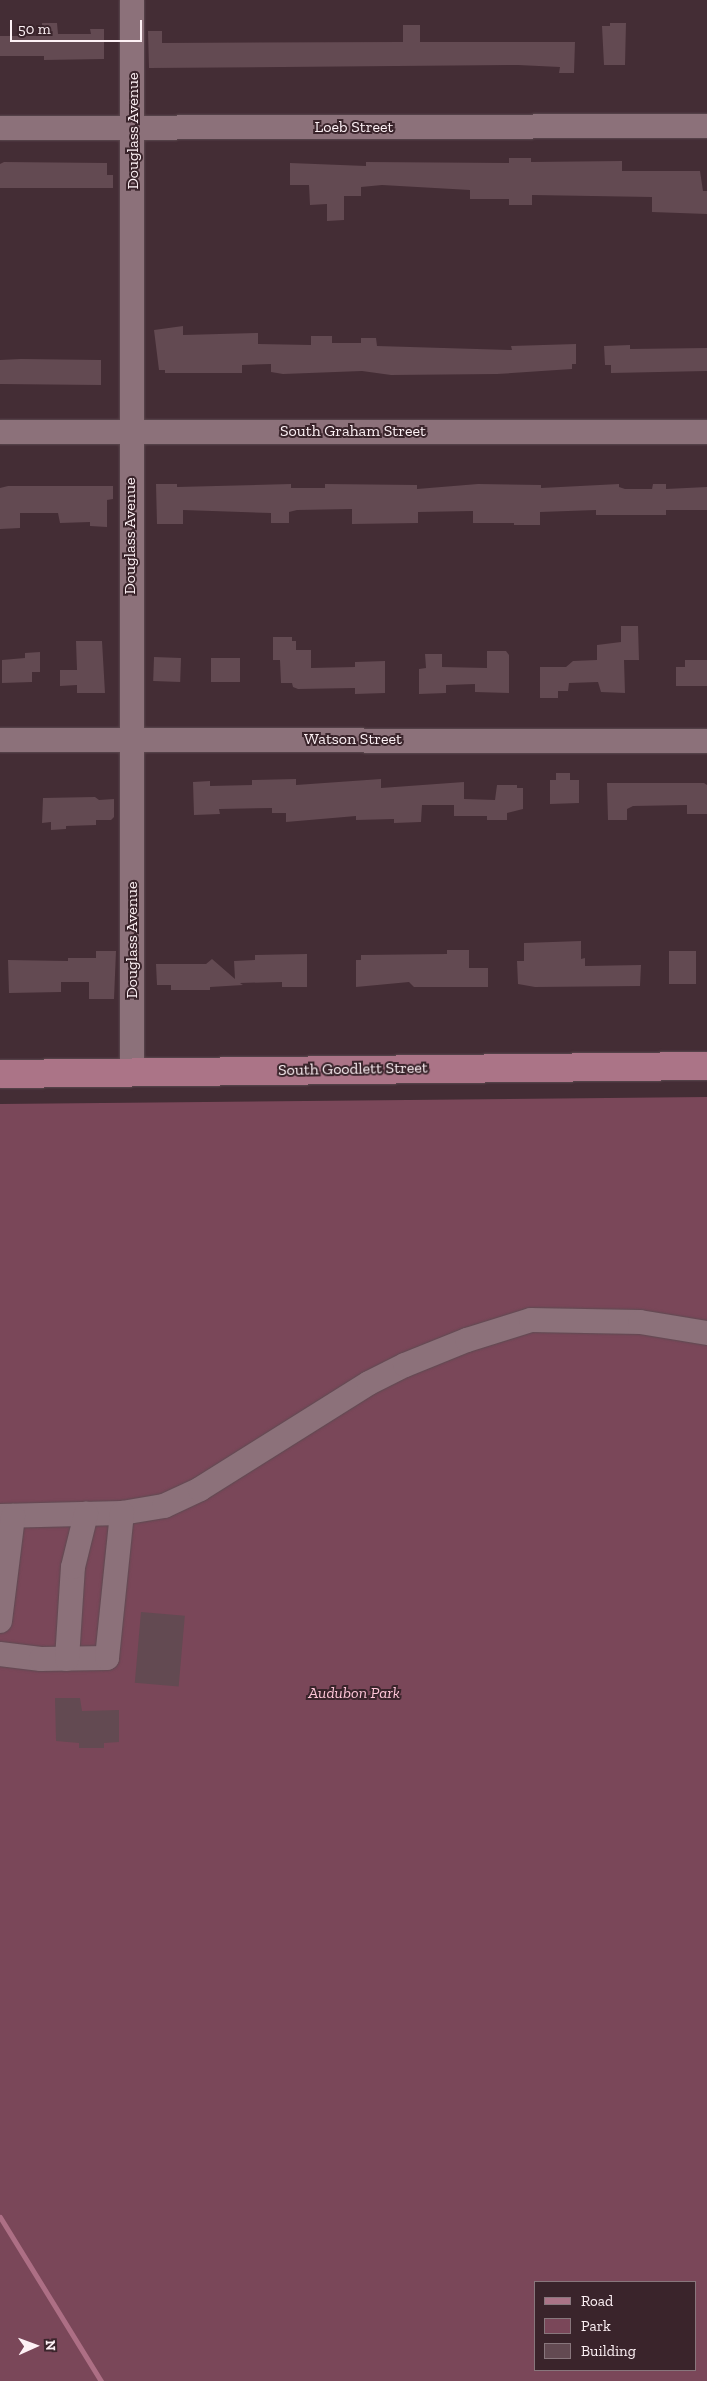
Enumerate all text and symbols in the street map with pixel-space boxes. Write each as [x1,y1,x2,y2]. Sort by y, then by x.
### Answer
scale bar [12,10,145,42]
text: 50 m [18,20,51,38]
street label: Douglass Avenue [123,72,143,190]
street label: Loeb Street [315,117,393,137]
street label: South Graham Street [280,421,426,441]
street label: Douglass Avenue [120,477,140,595]
street label: Watson Street [304,729,402,749]
street label: Douglass Avenue [122,881,142,999]
street label: South Goodlett Street [278,1058,428,1080]
park label: Audubon Park [308,1683,400,1703]
legend [534,2281,697,2371]
text: Road [581,2292,613,2310]
text: Park [581,2317,611,2335]
north arrow [10,2321,60,2371]
text: N [42,2340,59,2351]
text: Building [581,2342,636,2360]

